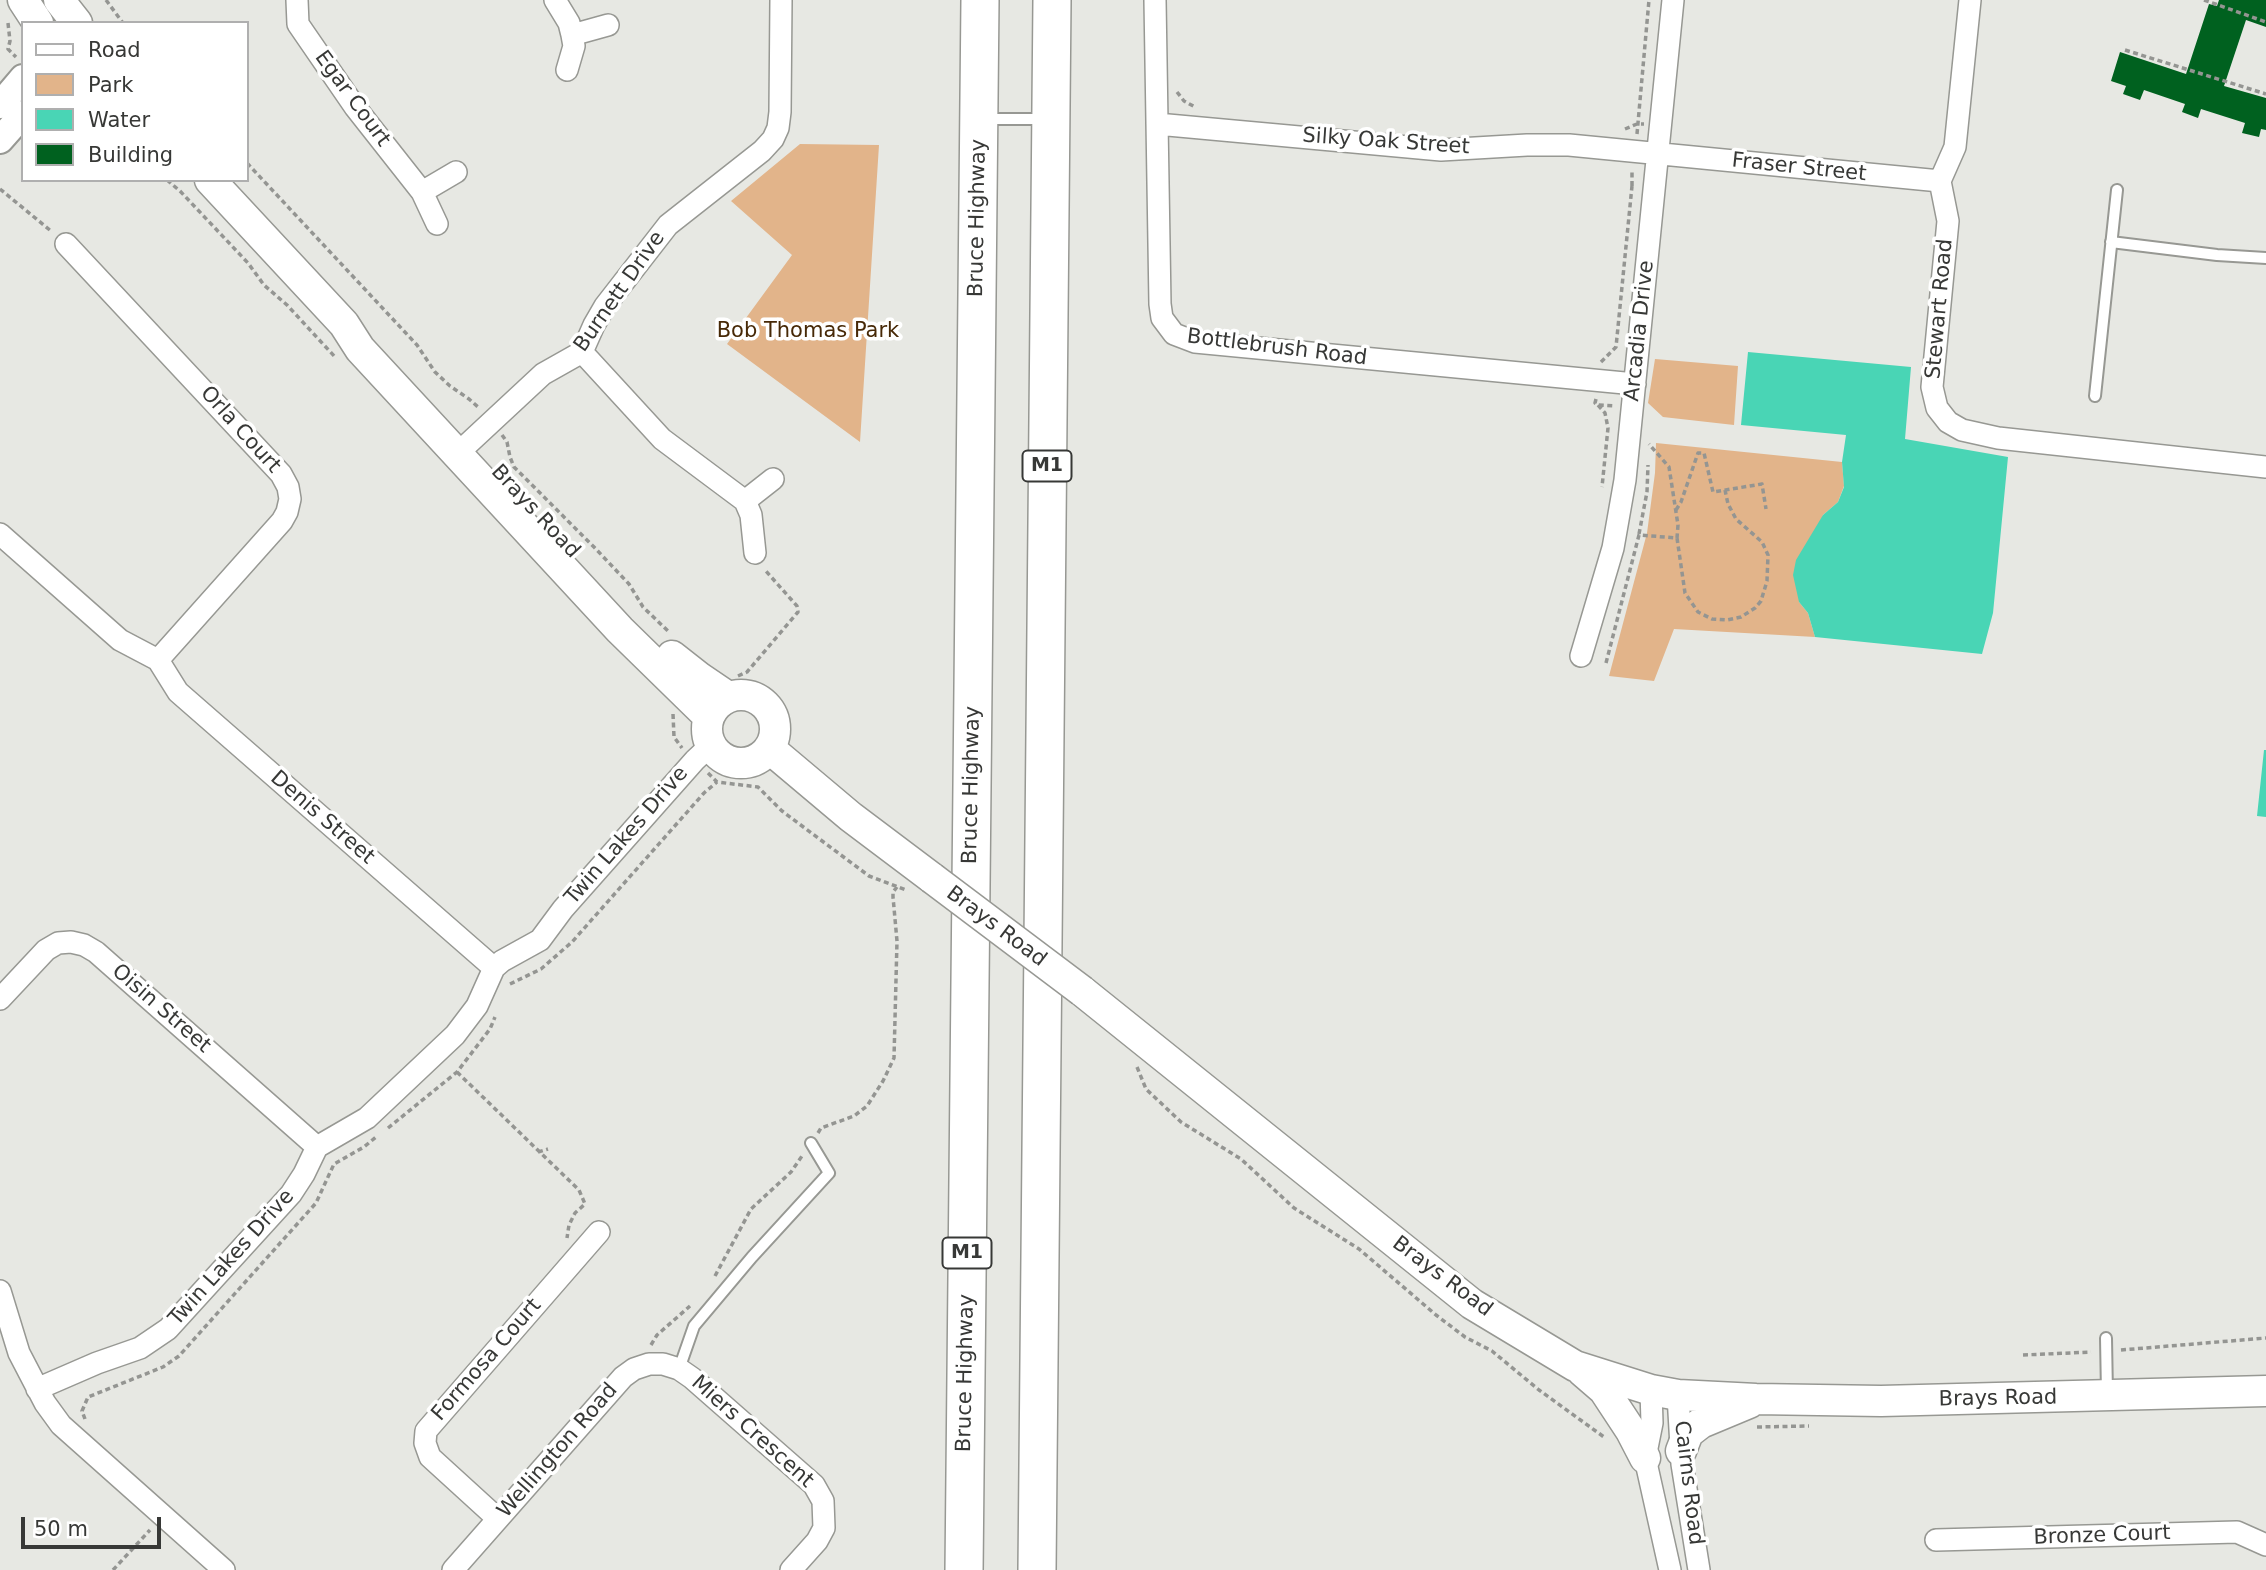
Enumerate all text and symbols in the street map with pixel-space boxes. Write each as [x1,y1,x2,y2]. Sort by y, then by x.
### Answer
legend [21,21,248,182]
text: Road [88,38,141,62]
street label: Egar Court [309,46,395,152]
text: Park [88,73,133,97]
text: Water [88,108,150,132]
street label: Silky Oak Street [1302,124,1470,160]
street label: Bruce Highway [964,139,992,297]
text: Building [88,143,173,167]
street label: Fraser Street [1731,148,1867,188]
street label: Burnett Drive [569,227,671,357]
street label: Stewart Road [1921,238,1959,380]
street label: Arcadia Drive [1620,259,1660,403]
park label: Bob Thomas Park [717,319,899,345]
street label: Bottlebrush Road [1185,324,1369,372]
street label: Orla Court [194,381,286,479]
road number: M1 [1023,450,1072,481]
street label: Brays Road [485,460,585,564]
street label: Bruce Highway [958,706,986,864]
street label: Twin Lakes Drive [560,762,694,910]
street label: Denis Street [265,766,379,870]
street label: Brays Road [941,881,1051,973]
street label: Oisin Street [106,959,216,1059]
street label: Twin Lakes Drive [164,1185,300,1331]
street label: Brays Road [1387,1231,1497,1323]
road number: M1 [942,1238,992,1268]
street label: Formosa Court [427,1294,547,1426]
street label: Bruce Highway [952,1294,980,1452]
street label: Miers Crescent [686,1371,818,1493]
street label: Wellington Road [493,1378,623,1524]
street label: Brays Road [1938,1385,2058,1413]
street label: Cairns Road [1668,1419,1708,1547]
scale bar [24,1504,164,1548]
text: 50 m [34,1517,88,1541]
street label: Bronze Court [2033,1521,2171,1551]

